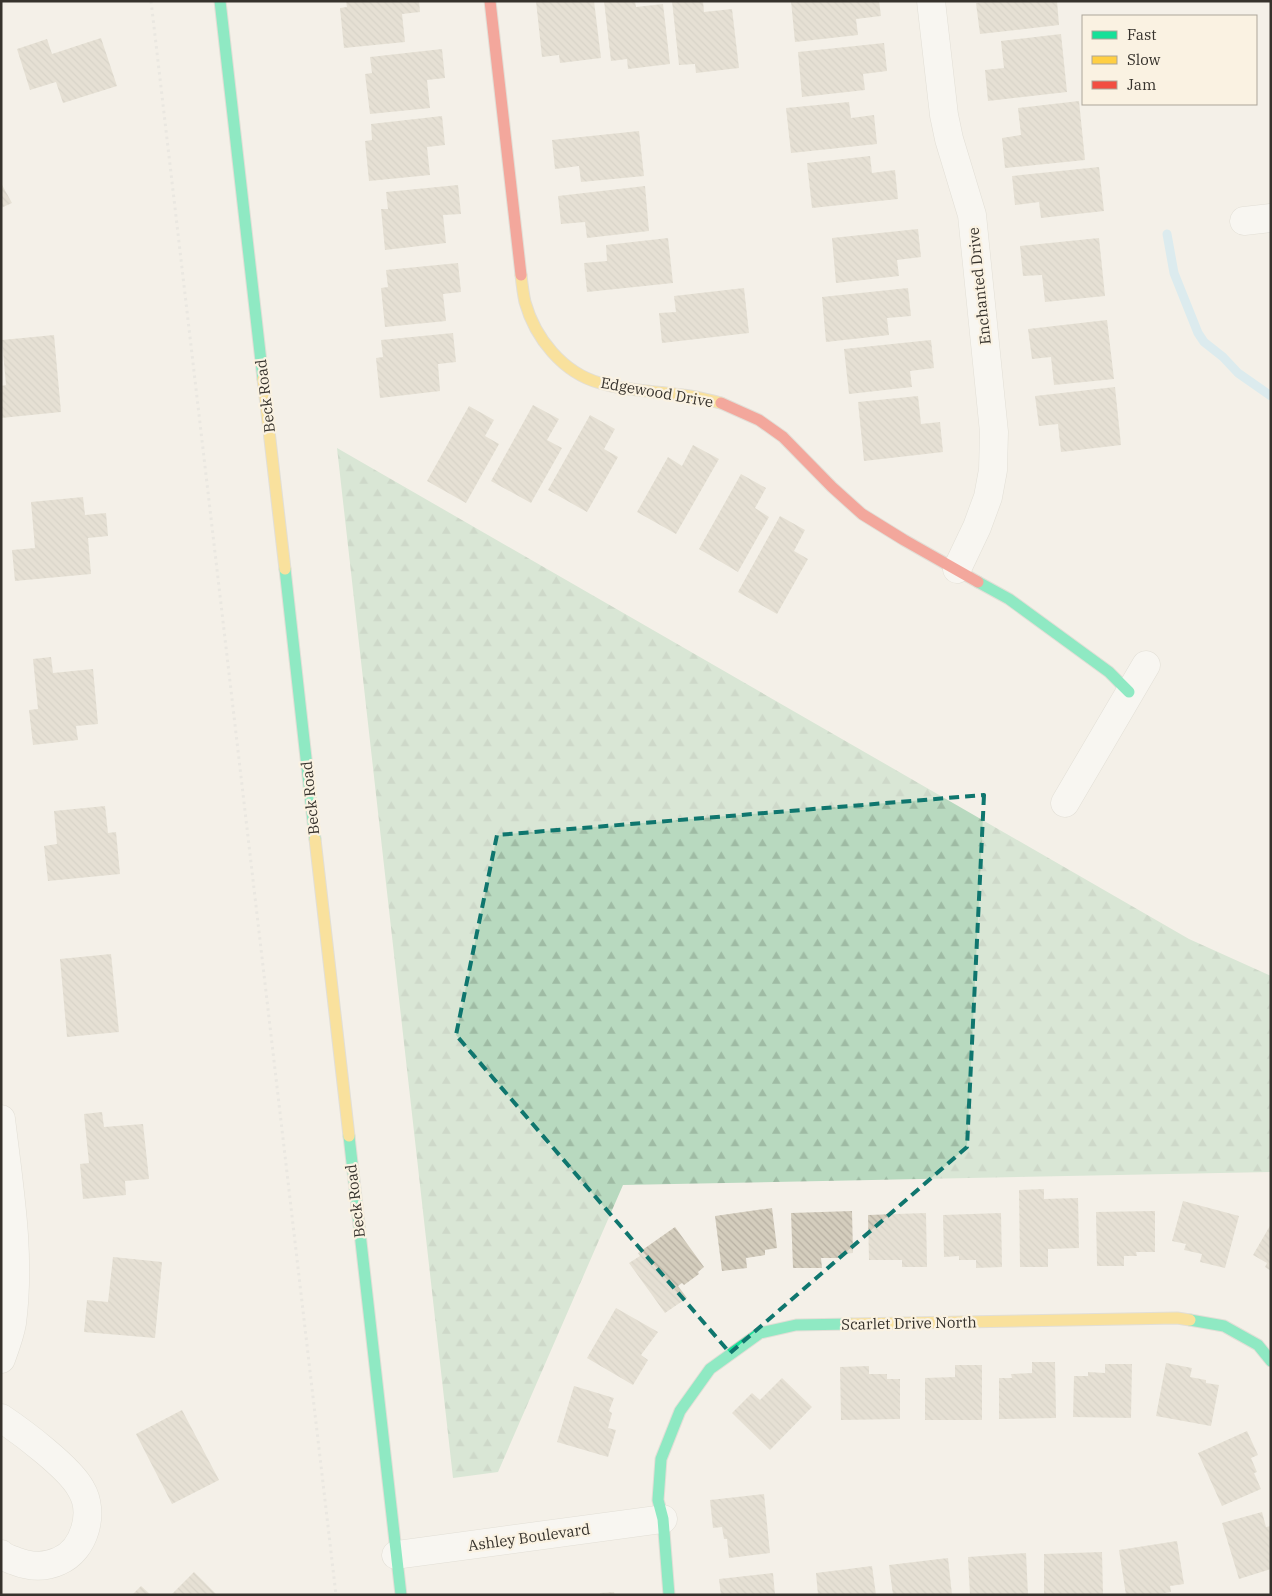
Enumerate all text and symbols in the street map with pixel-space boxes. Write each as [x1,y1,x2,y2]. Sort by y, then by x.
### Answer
legend [1082,15,1257,105]
text: Fast [1127,25,1157,44]
text: Slow [1127,50,1161,69]
text: Jam [1127,75,1156,94]
street label: Enchanted Drive [963,226,995,346]
street label: Beck Road [251,358,279,434]
street label: Edgewood Drive [599,373,715,411]
street label: Beck Road [297,760,323,836]
street label: Beck Road [341,1163,369,1239]
street label: Scarlet Drive North [841,1312,977,1334]
street label: Ashley Boulevard [467,1519,591,1555]

